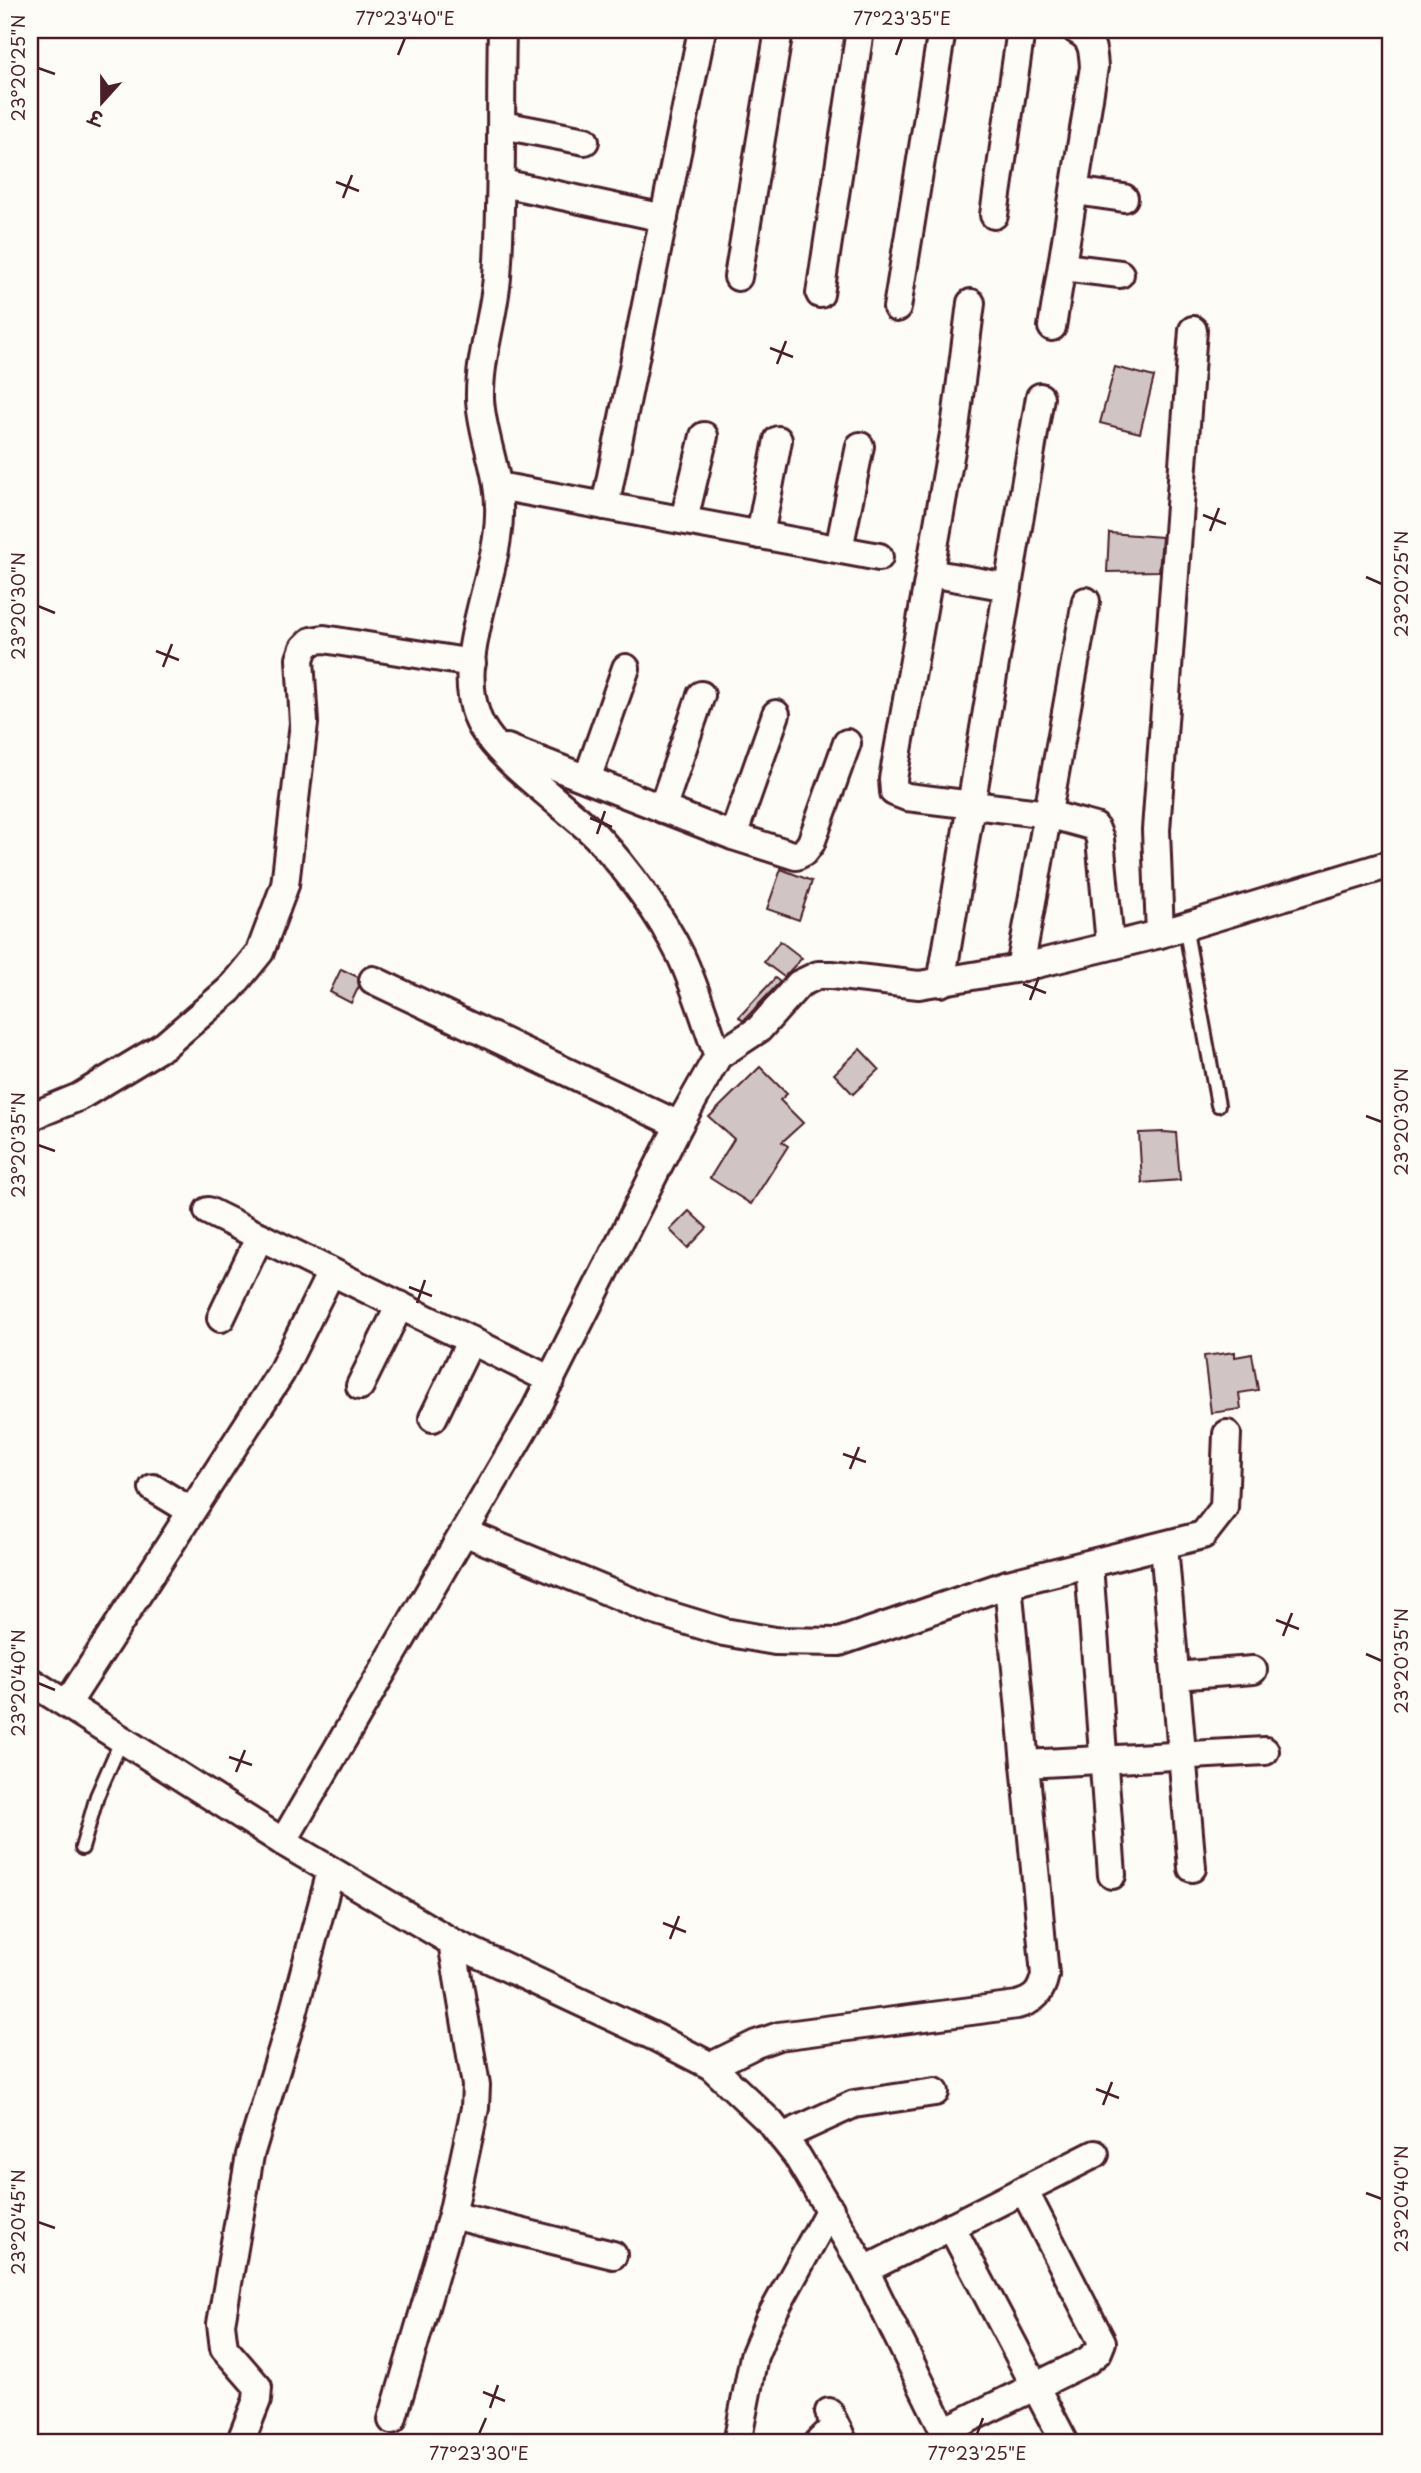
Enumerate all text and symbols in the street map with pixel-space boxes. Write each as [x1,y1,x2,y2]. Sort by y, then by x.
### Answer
text: 77°23'40"E [355,4,455,31]
text: 77°23'35"E [853,4,951,31]
text: 23°20'25"N [4,14,31,122]
north arrow [66,66,136,136]
text: उ [82,103,108,135]
text: 23°20'25"N [1387,530,1414,638]
text: 23°20'30"N [4,552,31,660]
text: 23°20'30"N [1387,1068,1414,1176]
text: 23°20'35"N [4,1092,31,1198]
text: 23°20'35"N [1387,1608,1414,1714]
text: 23°20'40"N [4,1629,31,1737]
text: 23°20'40"N [1387,2145,1414,2253]
text: 23°20'45"N [4,2169,31,2275]
text: 77°23'30"E [429,2439,529,2466]
text: 77°23'25"E [928,2439,1026,2466]

